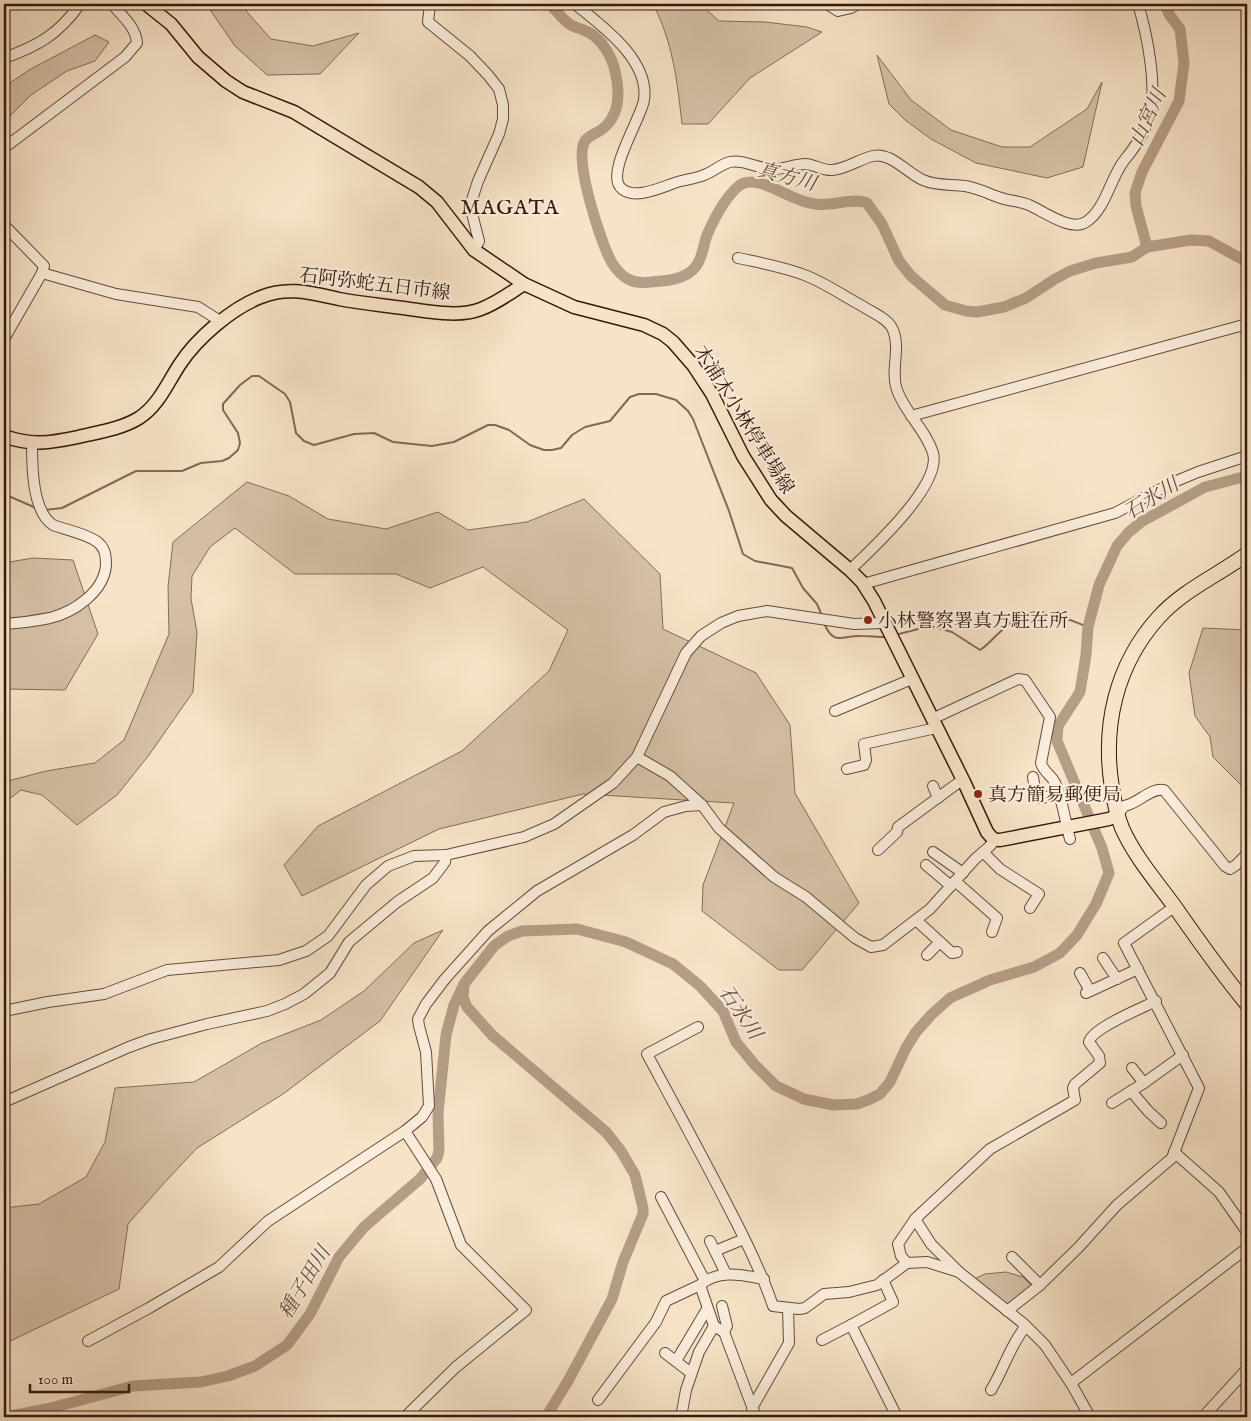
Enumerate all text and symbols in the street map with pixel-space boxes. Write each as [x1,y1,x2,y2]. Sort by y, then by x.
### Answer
water label: 山宮川 [1124,83,1173,150]
water label: 真方川 [754,158,821,198]
district label: MAGATA [461,195,559,222]
street label: 石阿弥蛇五日市線 [298,264,452,306]
street label: 木浦木小林停車場線 [688,341,799,499]
water label: 石氷川 [1120,472,1186,526]
place label: 小林警察署真方駐在所 [878,610,1068,634]
marker: 小林警察署真方駐在所 [862,614,874,626]
place label: 真方簡易郵便局 [988,784,1121,808]
marker: 真方簡易郵便局 [972,788,984,800]
water label: 石氷川 [713,981,768,1046]
water label: 種子田川 [274,1240,338,1323]
scale bar [30,1361,129,1393]
text: 100 m [38,1370,74,1389]

